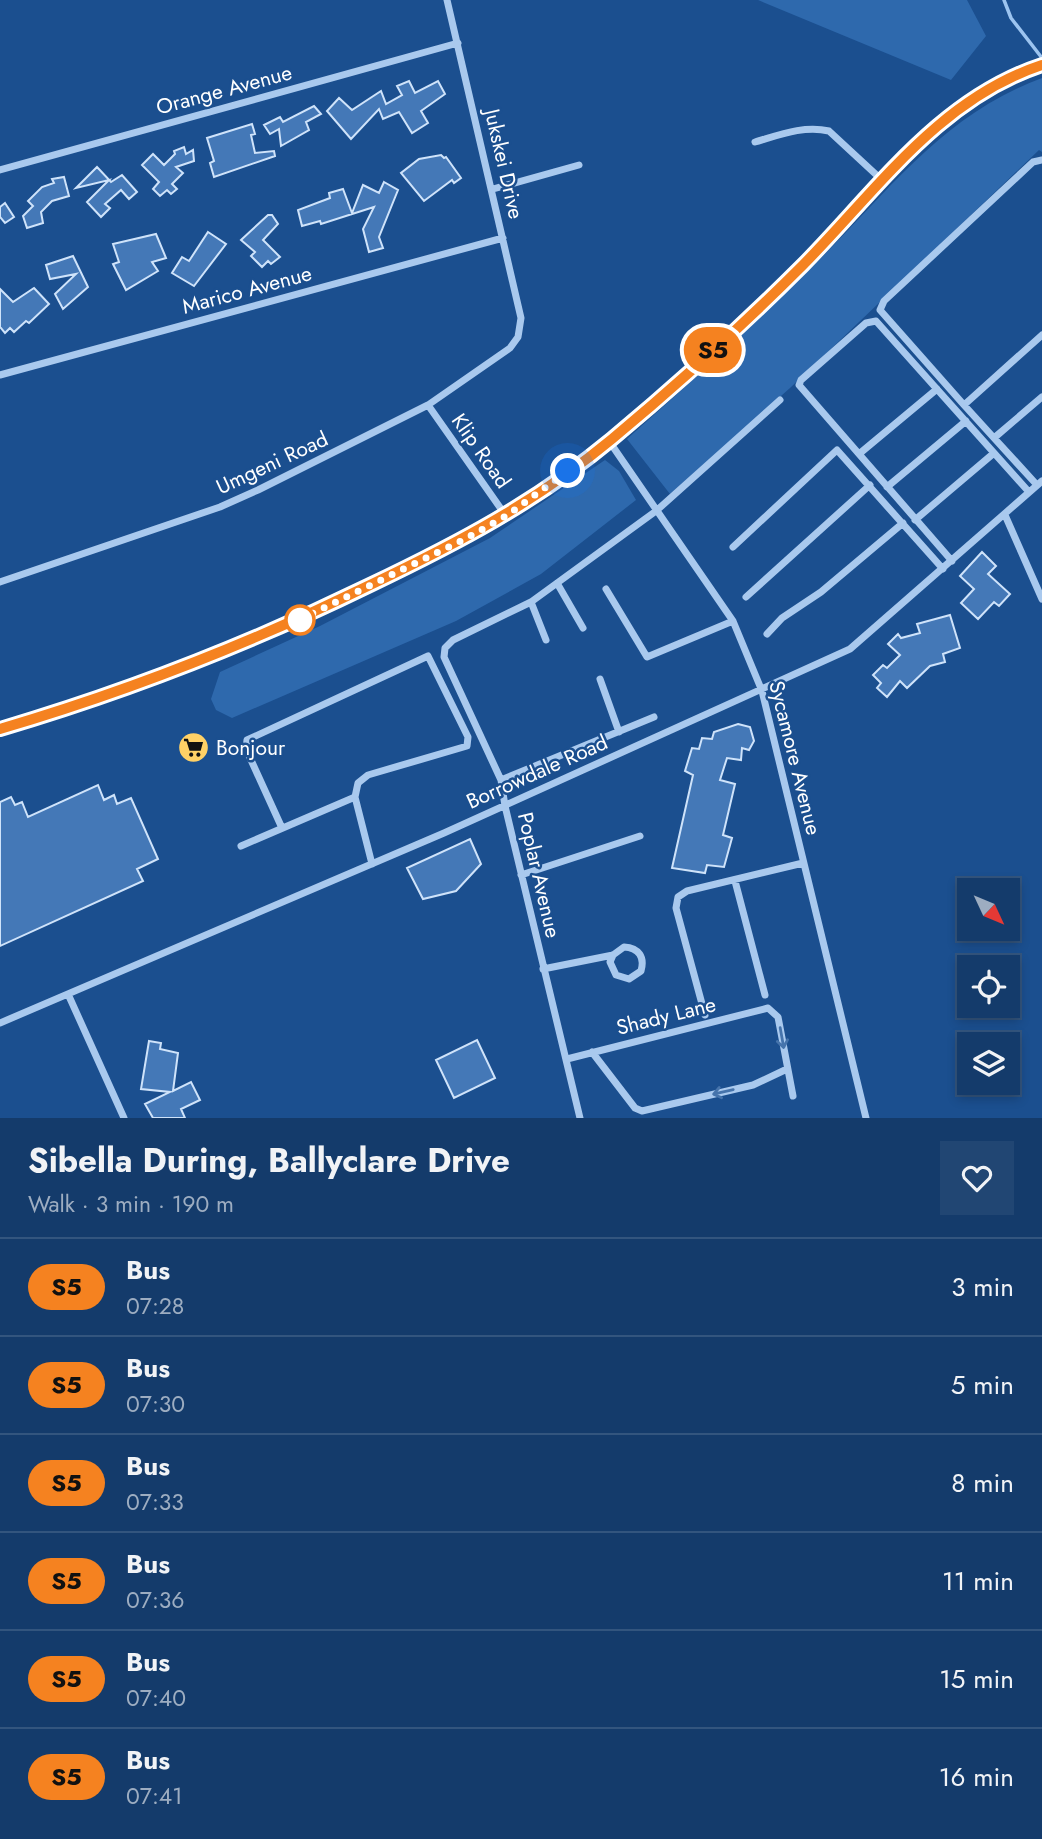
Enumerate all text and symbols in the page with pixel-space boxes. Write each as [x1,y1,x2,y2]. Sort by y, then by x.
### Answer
street label: Orange Avenue [153,57,295,123]
street label: Jukskei Drive [476,103,531,222]
street label: Marico Avenue [179,258,315,322]
line badge: S5 [682,327,744,373]
text: S5 [698,332,728,367]
street label: Klip Road [444,407,518,495]
street label: Umgeni Road [211,424,333,502]
your location [550,453,585,488]
unlabelled marker [285,605,315,635]
street label: Sycamore Avenue [761,678,829,838]
street label: Borrowdale Road [461,727,613,817]
supermarket icon: Bonjour [176,731,210,765]
place label: Bonjour [216,733,286,763]
street label: Poplar Avenue [510,809,568,941]
north arrow [957,878,1020,942]
map controls [957,878,1020,1095]
button: locate [957,955,1020,1018]
street label: Shady Lane [613,989,719,1043]
one-way arrow [776,1026,789,1049]
button: layers [957,1032,1020,1095]
one-way arrow [712,1086,735,1099]
text: Sibella During, Ballyclare Drive [28,1137,510,1184]
button: heart [940,1141,1014,1215]
text: Walk · 3 min · 190 m [28,1187,234,1221]
text: Bus [126,1251,170,1289]
text: 3 min [951,1268,1014,1306]
text: S5 [51,1269,82,1304]
text: 07:28 [126,1289,184,1323]
text: Bus [126,1349,170,1387]
text: 5 min [951,1366,1014,1404]
text: S5 [51,1367,82,1402]
text: 07:30 [126,1387,185,1421]
text: Bus [126,1447,170,1485]
text: 8 min [951,1464,1014,1502]
text: S5 [51,1465,82,1500]
text: 07:33 [126,1485,184,1519]
text: Bus [126,1545,170,1583]
text: 11 min [942,1562,1014,1600]
text: S5 [51,1563,82,1598]
text: 07:36 [126,1583,185,1617]
text: Bus [126,1643,170,1681]
text: 15 min [939,1660,1014,1698]
text: S5 [51,1661,82,1696]
text: 07:40 [126,1681,186,1715]
text: Bus [126,1741,170,1779]
text: 16 min [939,1758,1014,1796]
text: S5 [51,1759,82,1794]
text: 07:41 [126,1779,183,1813]

